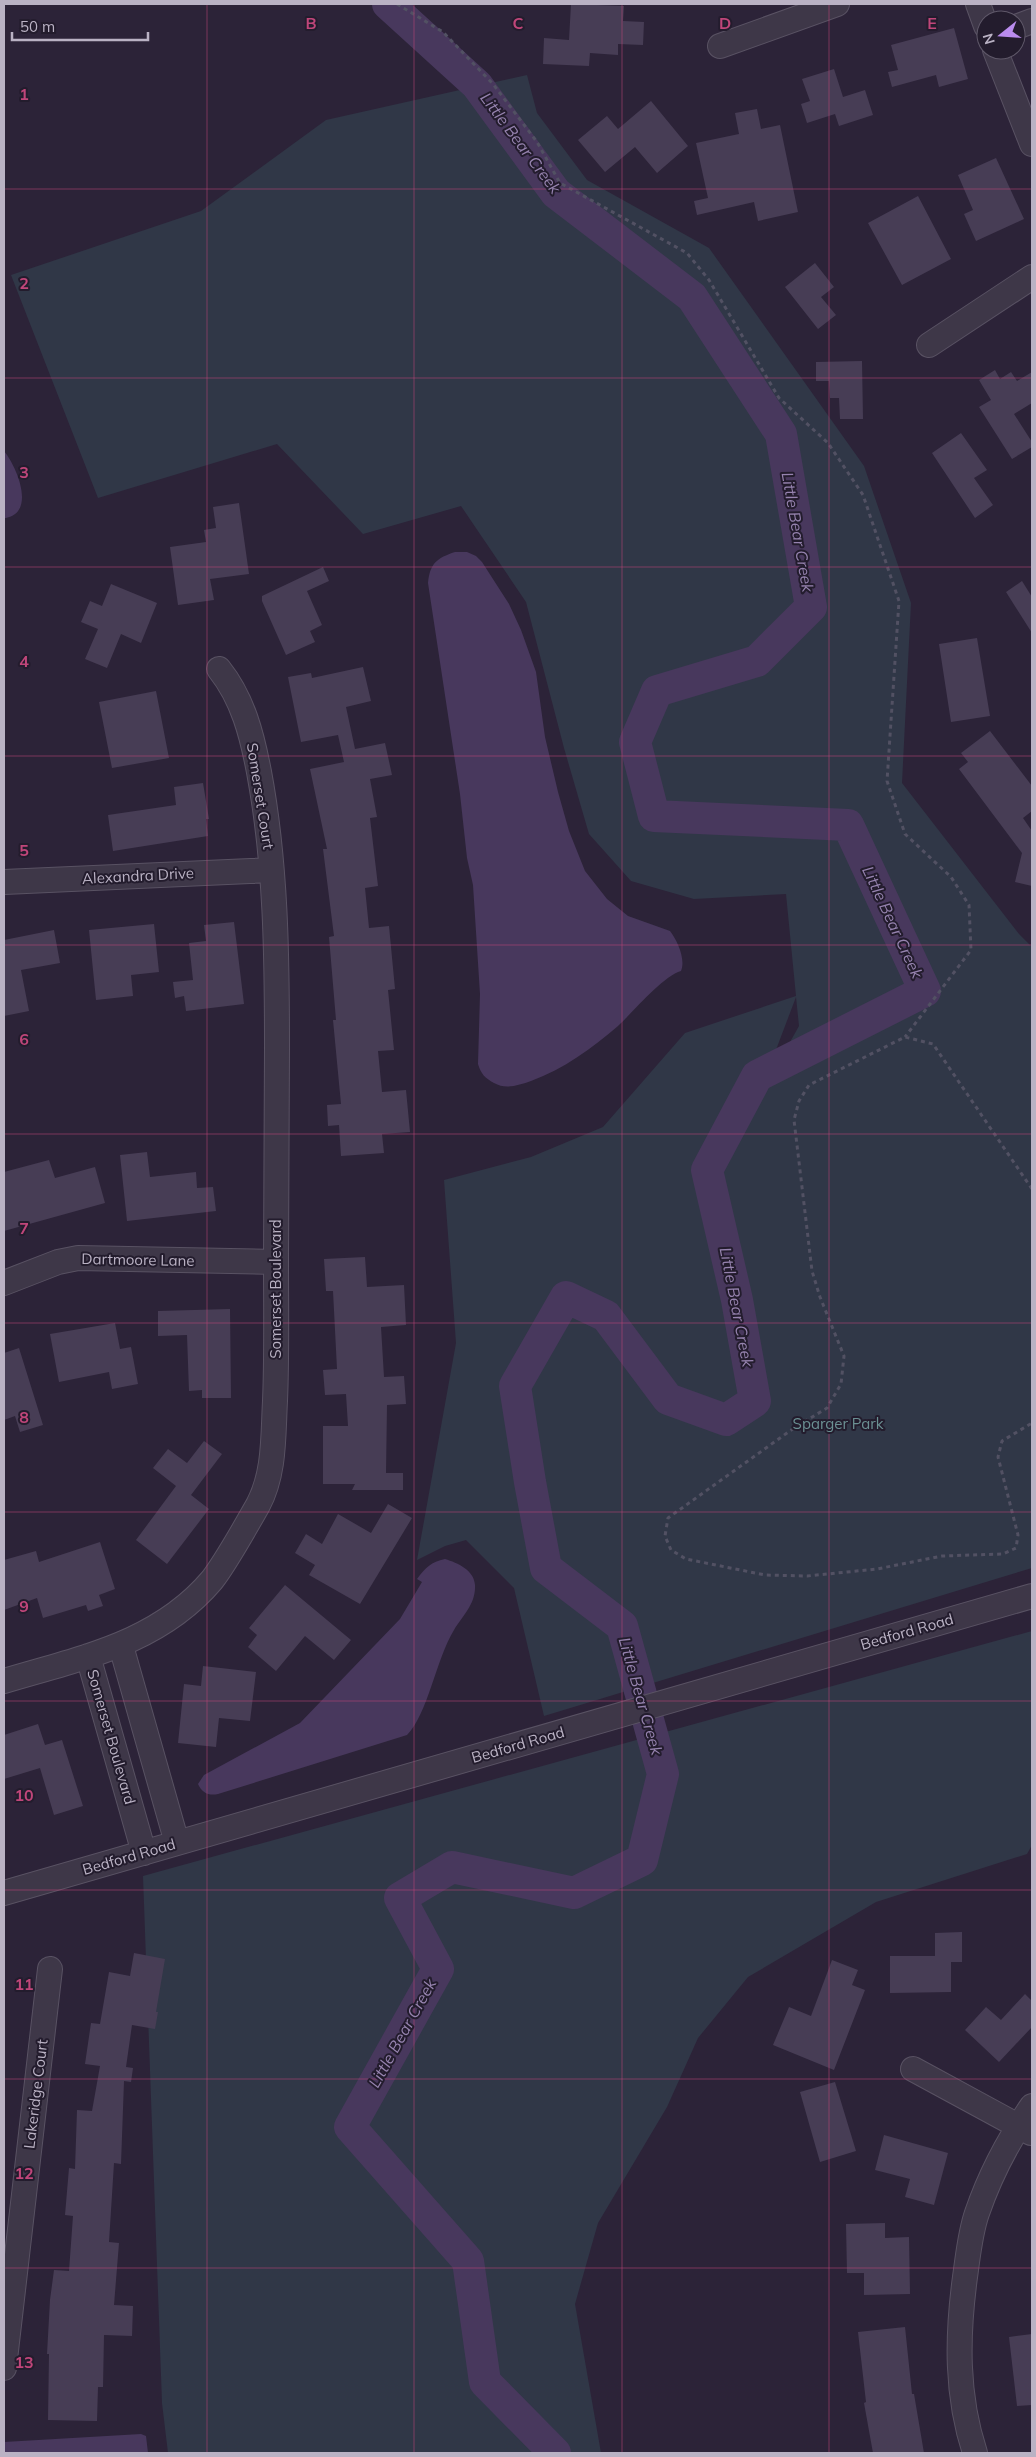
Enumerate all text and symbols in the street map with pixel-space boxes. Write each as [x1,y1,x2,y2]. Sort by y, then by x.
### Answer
scale bar [12,10,149,42]
north arrow [976,10,1026,60]
text: B [305,13,317,33]
text: C [513,13,524,33]
text: D [719,13,731,33]
text: E [927,13,937,33]
text: 50 m [20,17,55,36]
text: N [978,31,999,46]
text: 1 [19,84,29,104]
water label: Little Bear Creek [476,88,566,198]
text: 2 [19,273,29,293]
text: 3 [19,462,29,482]
water label: Little Bear Creek [778,470,819,594]
text: 4 [19,651,29,671]
street label: Somerset Court [243,741,278,850]
text: 5 [19,840,29,860]
street label: Alexandra Drive [82,863,194,888]
water label: Little Bear Creek [858,863,928,982]
text: 6 [19,1029,29,1049]
text: 7 [19,1218,29,1238]
street label: Somerset Boulevard [266,1219,285,1359]
water label: Little Bear Creek [716,1245,759,1369]
street label: Dartmoore Lane [81,1249,195,1270]
text: 8 [19,1407,29,1427]
park label: Sparger Park [793,1414,884,1433]
text: 9 [19,1596,29,1616]
street label: Bedford Road [858,1609,956,1654]
water label: Little Bear Creek [615,1635,668,1758]
street label: Somerset Boulevard [83,1667,140,1807]
street label: Bedford Road [469,1722,567,1767]
text: 10 [14,1785,34,1805]
street label: Bedford Road [80,1834,178,1879]
text: 11 [14,1974,34,1994]
water label: Little Bear Creek [364,1974,441,2091]
street label: Lakeridge Court [19,2038,52,2150]
text: 12 [14,2163,34,2183]
text: 13 [14,2352,34,2372]

